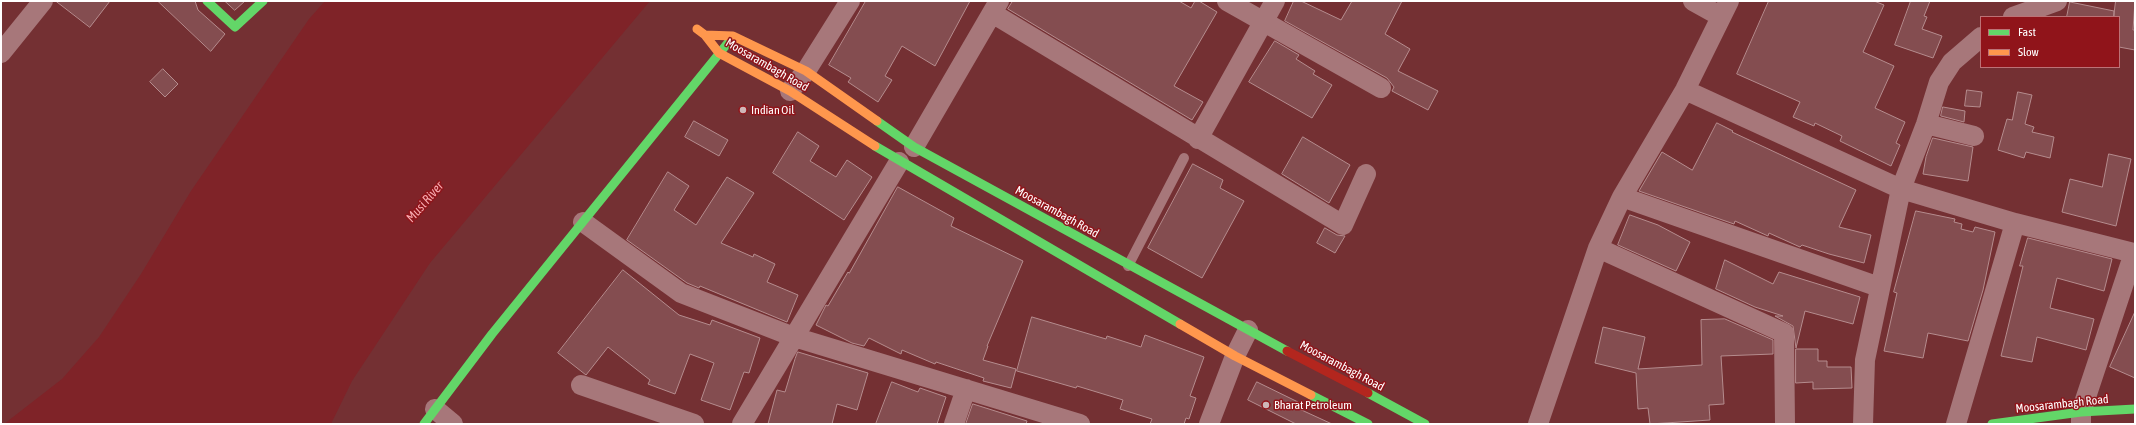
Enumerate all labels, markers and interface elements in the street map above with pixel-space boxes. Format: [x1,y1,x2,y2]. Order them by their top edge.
legend [1980,16,2120,68]
text: Fast [2018,25,2036,39]
street label: Moosarambagh Road [723,35,811,95]
text: Slow [2018,45,2039,59]
place label: Indian Oil [751,103,794,117]
marker: Indian Oil [738,105,748,115]
water label: Musi River [403,178,447,226]
street label: Moosarambagh Road [1013,183,1101,241]
street label: Moosarambagh Road [1297,338,1387,394]
street label: Moosarambagh Road [2015,392,2109,416]
place label: Bharat Petroleum [1274,398,1352,412]
marker: Bharat Petroleum [1261,400,1271,410]

